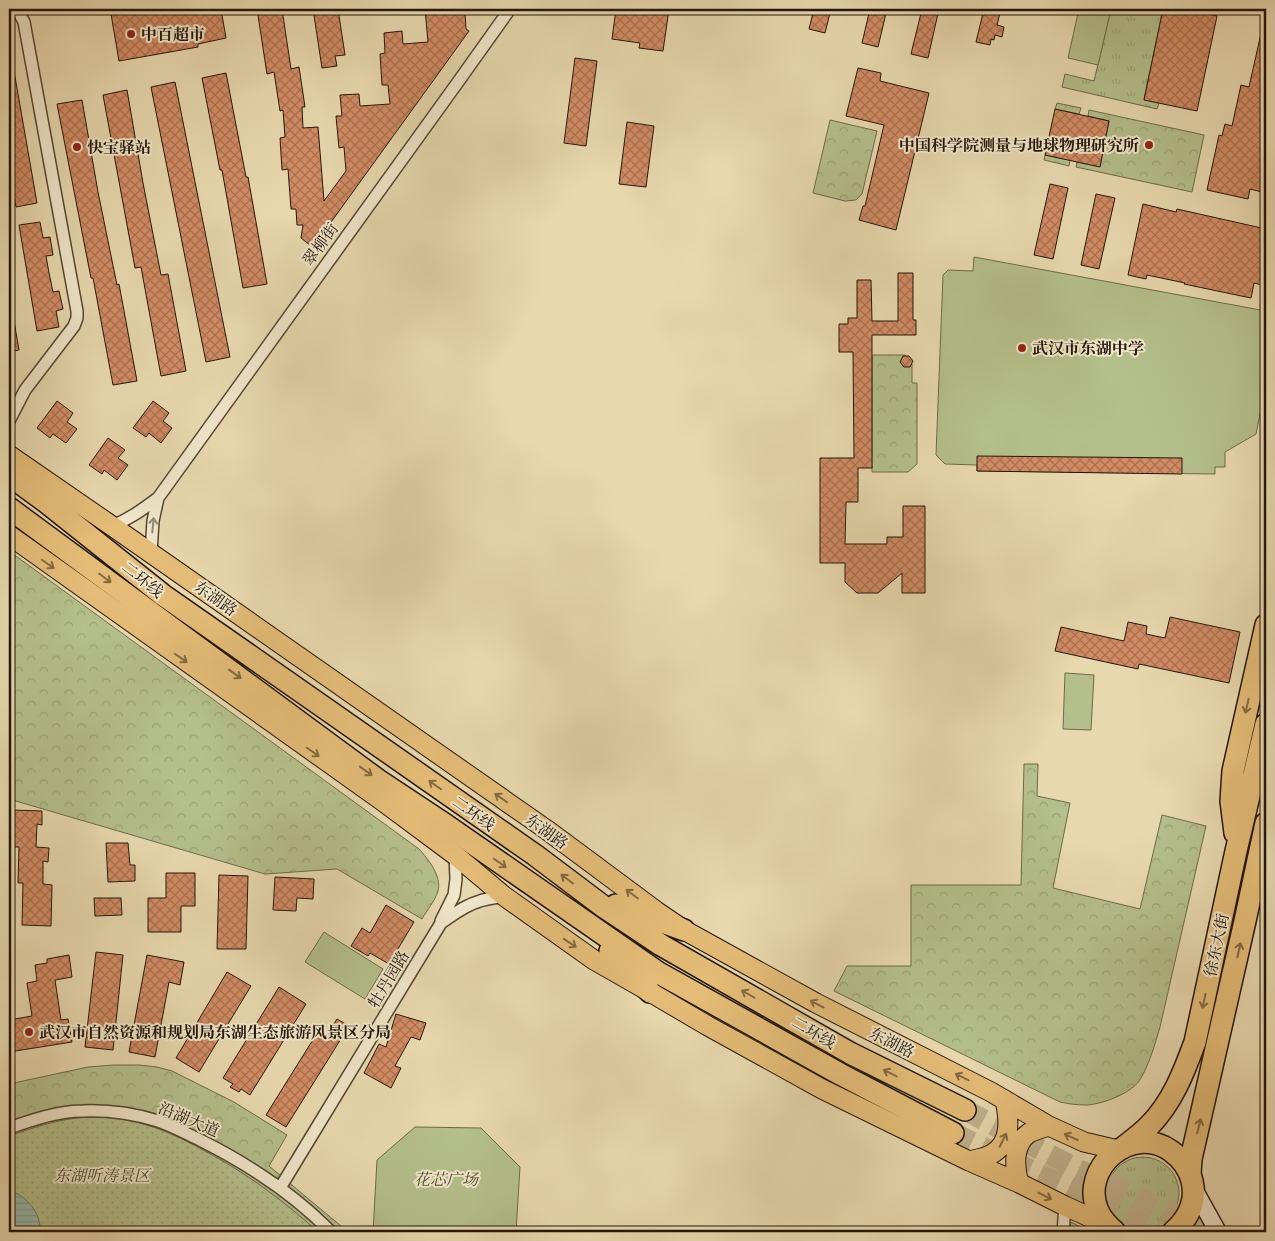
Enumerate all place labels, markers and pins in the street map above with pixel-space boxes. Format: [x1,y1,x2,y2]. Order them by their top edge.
place label: 中百超市 [141,24,205,44]
marker: 中百超市 [125,28,137,40]
place label: 中国科学院测量与地球物理研究所 [899,135,1139,155]
place label: 快宝驿站 [87,137,151,157]
marker: 中国科学院测量与地球物理研究所 [1143,139,1155,151]
marker: 快宝驿站 [71,141,83,153]
place label: 武汉市东湖中学 [1032,338,1144,358]
marker: 武汉市东湖中学 [1016,342,1028,354]
place label: 武汉市自然资源和规划局东湖生态旅游风景区分局 [39,1022,391,1042]
marker: 武汉市自然资源和规划局东湖生态旅游风景区分局 [23,1026,35,1038]

